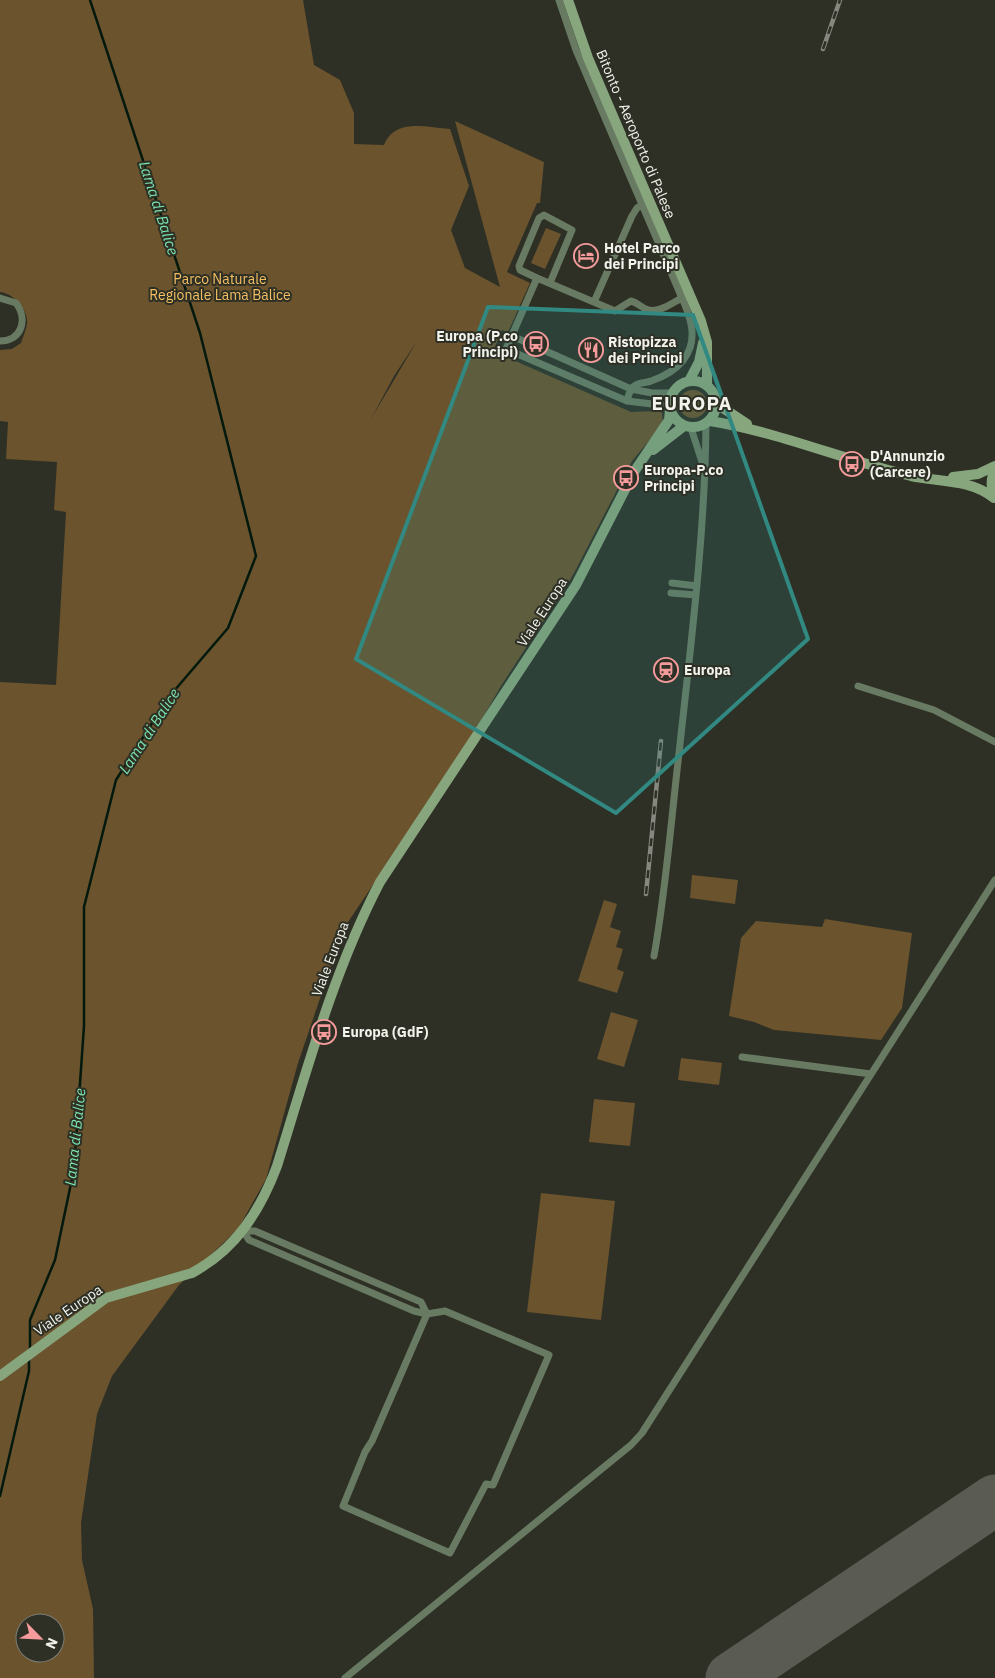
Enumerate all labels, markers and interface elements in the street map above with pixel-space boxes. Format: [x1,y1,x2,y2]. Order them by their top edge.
street label: Bitonto - Aeroporto di Palese [592,47,680,221]
water label: Lama di Balice [135,159,183,258]
place label: Hotel Parco dei Principi [604,239,680,273]
hotel icon: Hotel Parco dei Principi [573,243,599,269]
park label: Parco Naturale Regionale Lama Balice [149,270,291,304]
place label: Europa (P.co Principi) [436,327,518,361]
bus stop icon: Europa (P.co Principi) [523,331,549,357]
place label: Ristopizza dei Principi [608,333,683,367]
restaurant icon: Ristopizza dei Principi [578,337,604,363]
district label: EUROPA [652,391,733,415]
place label: D'Annunzio (Carcere) [870,447,945,481]
bus stop icon: D'Annunzio (Carcere) [839,451,865,477]
place label: Europa-P.co Principi [644,461,723,495]
bus stop icon: Europa-P.co Principi [613,465,639,491]
street label: Viale Europa [513,574,571,650]
station icon: Europa [653,657,679,683]
place label: Europa [684,661,731,679]
water label: Lama di Balice [114,684,184,777]
street label: Viale Europa [307,918,353,999]
bus stop icon: Europa (GdF) [311,1019,337,1045]
place label: Europa (GdF) [342,1023,429,1041]
water label: Lama di Balice [60,1087,90,1187]
street label: Viale Europa [30,1280,106,1340]
north arrow [15,1613,65,1663]
text: N [42,1635,62,1652]

